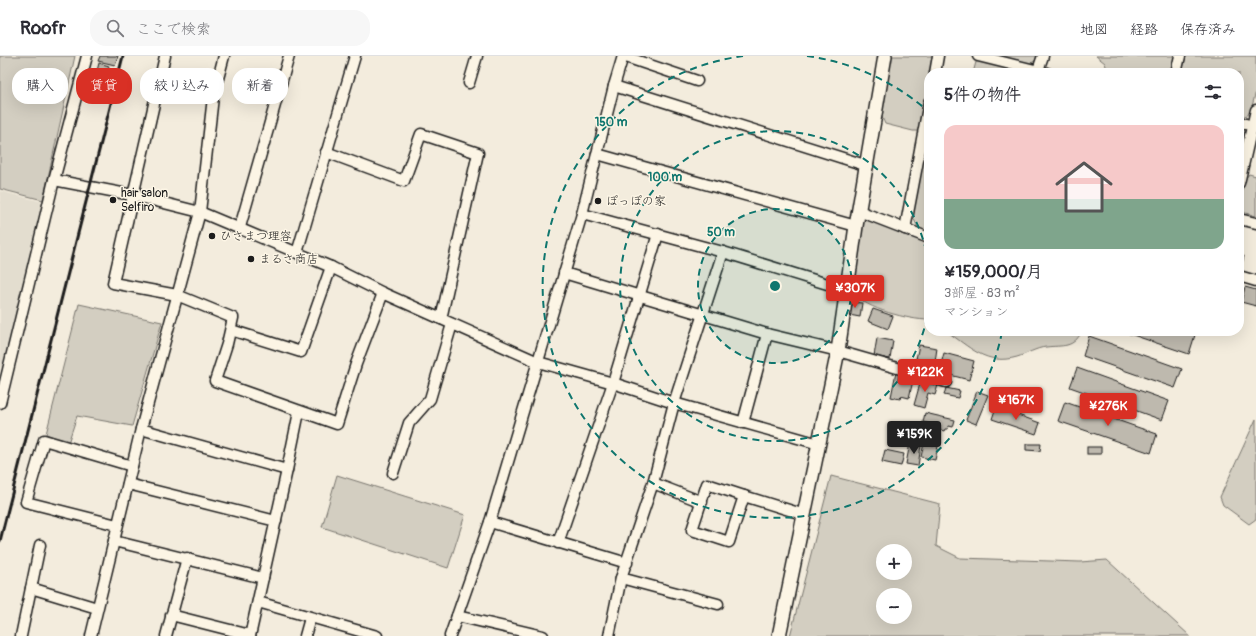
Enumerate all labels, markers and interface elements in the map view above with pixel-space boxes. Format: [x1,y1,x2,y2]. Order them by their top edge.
search box [90,10,370,46]
text: Roofr [20,16,66,40]
icon: search [104,17,126,39]
text: ここで検索 [136,20,211,39]
text: 地図 [1080,21,1108,38]
text: 経路 [1130,21,1158,38]
text: 保存済み [1180,21,1236,38]
chip: 購入 [12,68,68,104]
chip: 賃貸 [76,68,132,104]
chip: 絞り込み [140,68,224,104]
chip: 新着 [232,68,288,104]
icon: filters [1202,81,1224,103]
text: 5件の物件 [944,84,1021,105]
text: 150 m [595,115,628,130]
icon: home [1048,151,1120,223]
text: 100 m [648,170,683,185]
place label: hair salon Selfiro [121,186,168,215]
place label: ぽっぽの家 [606,194,666,209]
marker: hair salon Selfiro [108,195,118,205]
marker: ぽっぽの家 [593,196,603,206]
text: 50 m [707,225,735,240]
place label: ひさまつ理容 [220,229,292,244]
marker: ひさまつ理容 [207,231,217,241]
place label: まるさ商店 [259,252,319,267]
marker: まるさ商店 [246,254,256,264]
text: ¥159,000/月 [944,261,1043,282]
pin: ¥307K [827,275,883,309]
centre of rings [768,279,782,293]
text: ¥307K [835,280,875,296]
text: 3部屋 · 83 m² [944,285,1020,301]
text: マンション [944,304,1008,320]
pin: ¥122K [897,359,953,393]
text: ¥122K [907,364,943,380]
pin: ¥167K [988,387,1044,421]
text: ¥167K [998,392,1034,408]
pin: ¥276K [1080,393,1136,427]
text: ¥276K [1089,398,1127,414]
pin: ¥159K [886,421,942,455]
text: ¥159K [896,426,932,442]
map controls [876,544,912,624]
button: + [876,544,912,580]
button: − [876,588,912,624]

